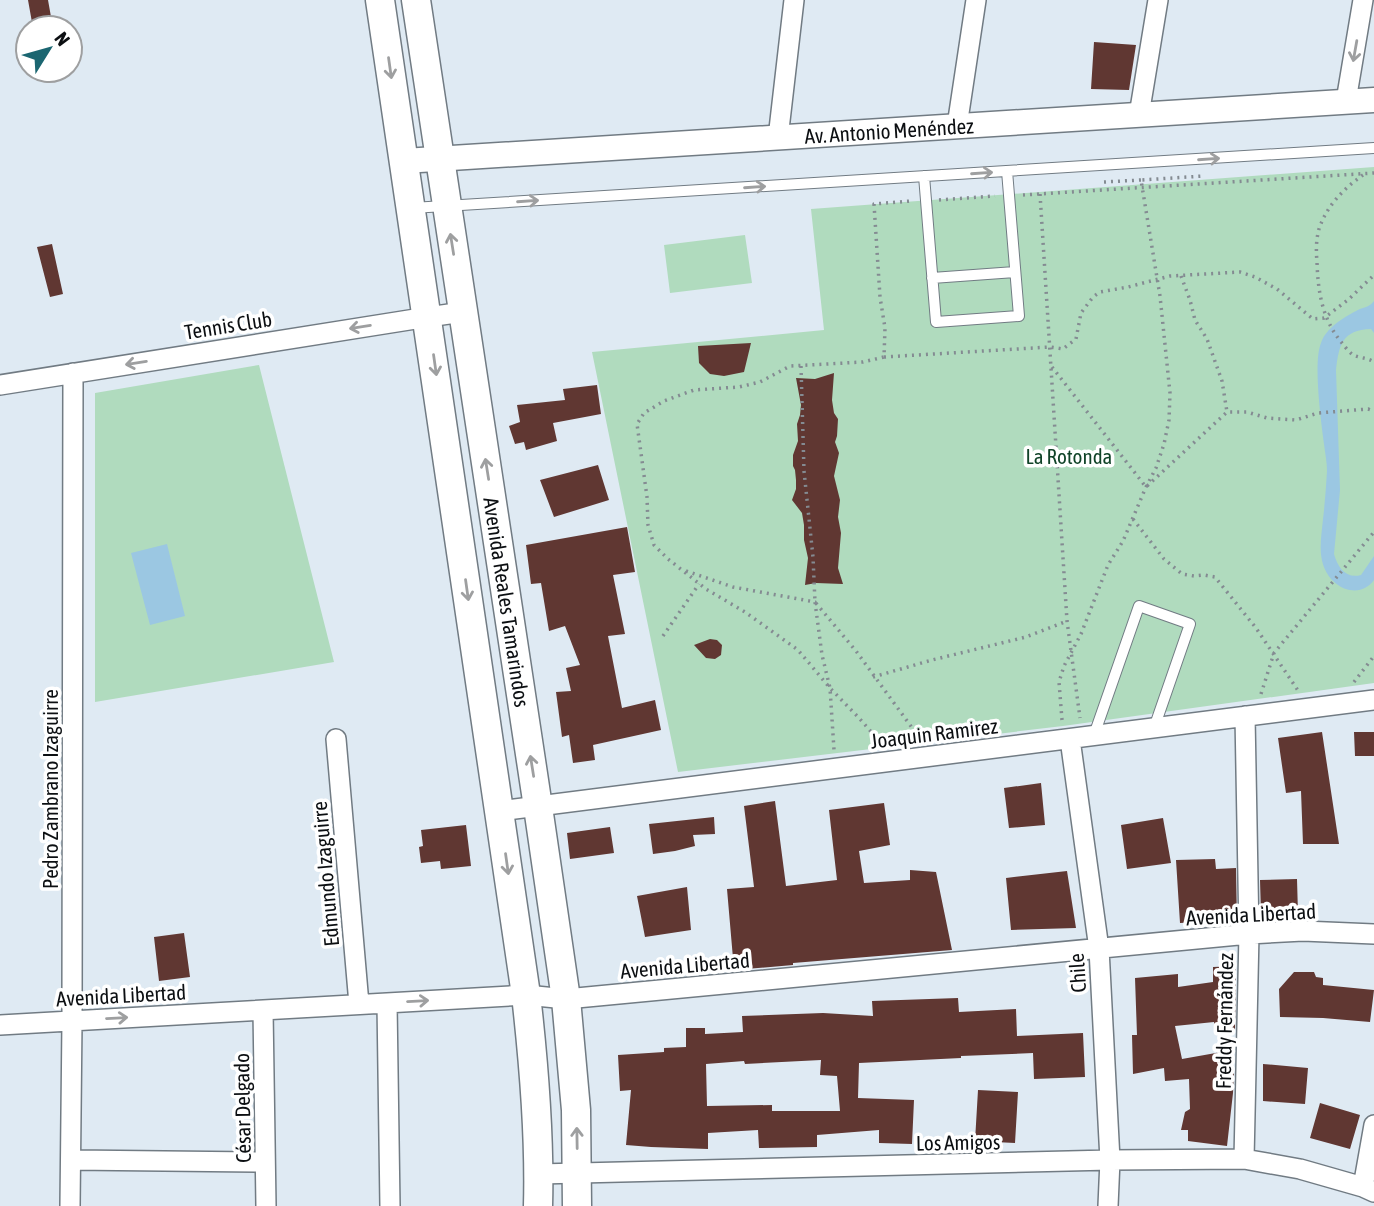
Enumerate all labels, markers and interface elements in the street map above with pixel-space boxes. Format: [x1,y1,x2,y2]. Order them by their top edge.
north arrow [14,14,84,84]
text: N [50,28,75,50]
one-way arrow [1348,39,1361,62]
one-way arrow [384,56,397,78]
street label: Av. Antonio Menéndez [804,113,975,148]
one-way arrow [1197,152,1220,165]
one-way arrow [970,166,993,179]
one-way arrow [743,180,766,193]
one-way arrow [516,194,539,207]
one-way arrow [446,233,459,256]
street label: Tennis Club [183,306,273,344]
one-way arrow [349,321,372,334]
one-way arrow [429,353,442,376]
one-way arrow [125,357,148,370]
park label: La Rotonda [1026,444,1112,468]
one-way arrow [480,458,493,481]
street label: Avenida Reales Tamarindos [479,496,535,709]
one-way arrow [461,578,474,601]
street label: Pedro Zambrano Izaguirre [38,689,62,889]
street label: Joaquin Ramirez [869,713,999,753]
one-way arrow [525,755,538,778]
street label: Edmundo Izaguirre [307,800,343,948]
one-way arrow [501,852,514,875]
street label: Avenida Libertad [1185,899,1317,929]
street label: Avenida Libertad [619,947,751,983]
street label: Freddy Fernández [1211,952,1237,1089]
street label: Chile [1064,953,1090,993]
street label: Avenida Libertad [55,980,187,1010]
one-way arrow [406,994,428,1007]
one-way arrow [105,1012,128,1025]
street label: César Delgado [229,1053,255,1163]
one-way arrow [570,1127,584,1150]
street label: Los Amigos [916,1129,1000,1155]

